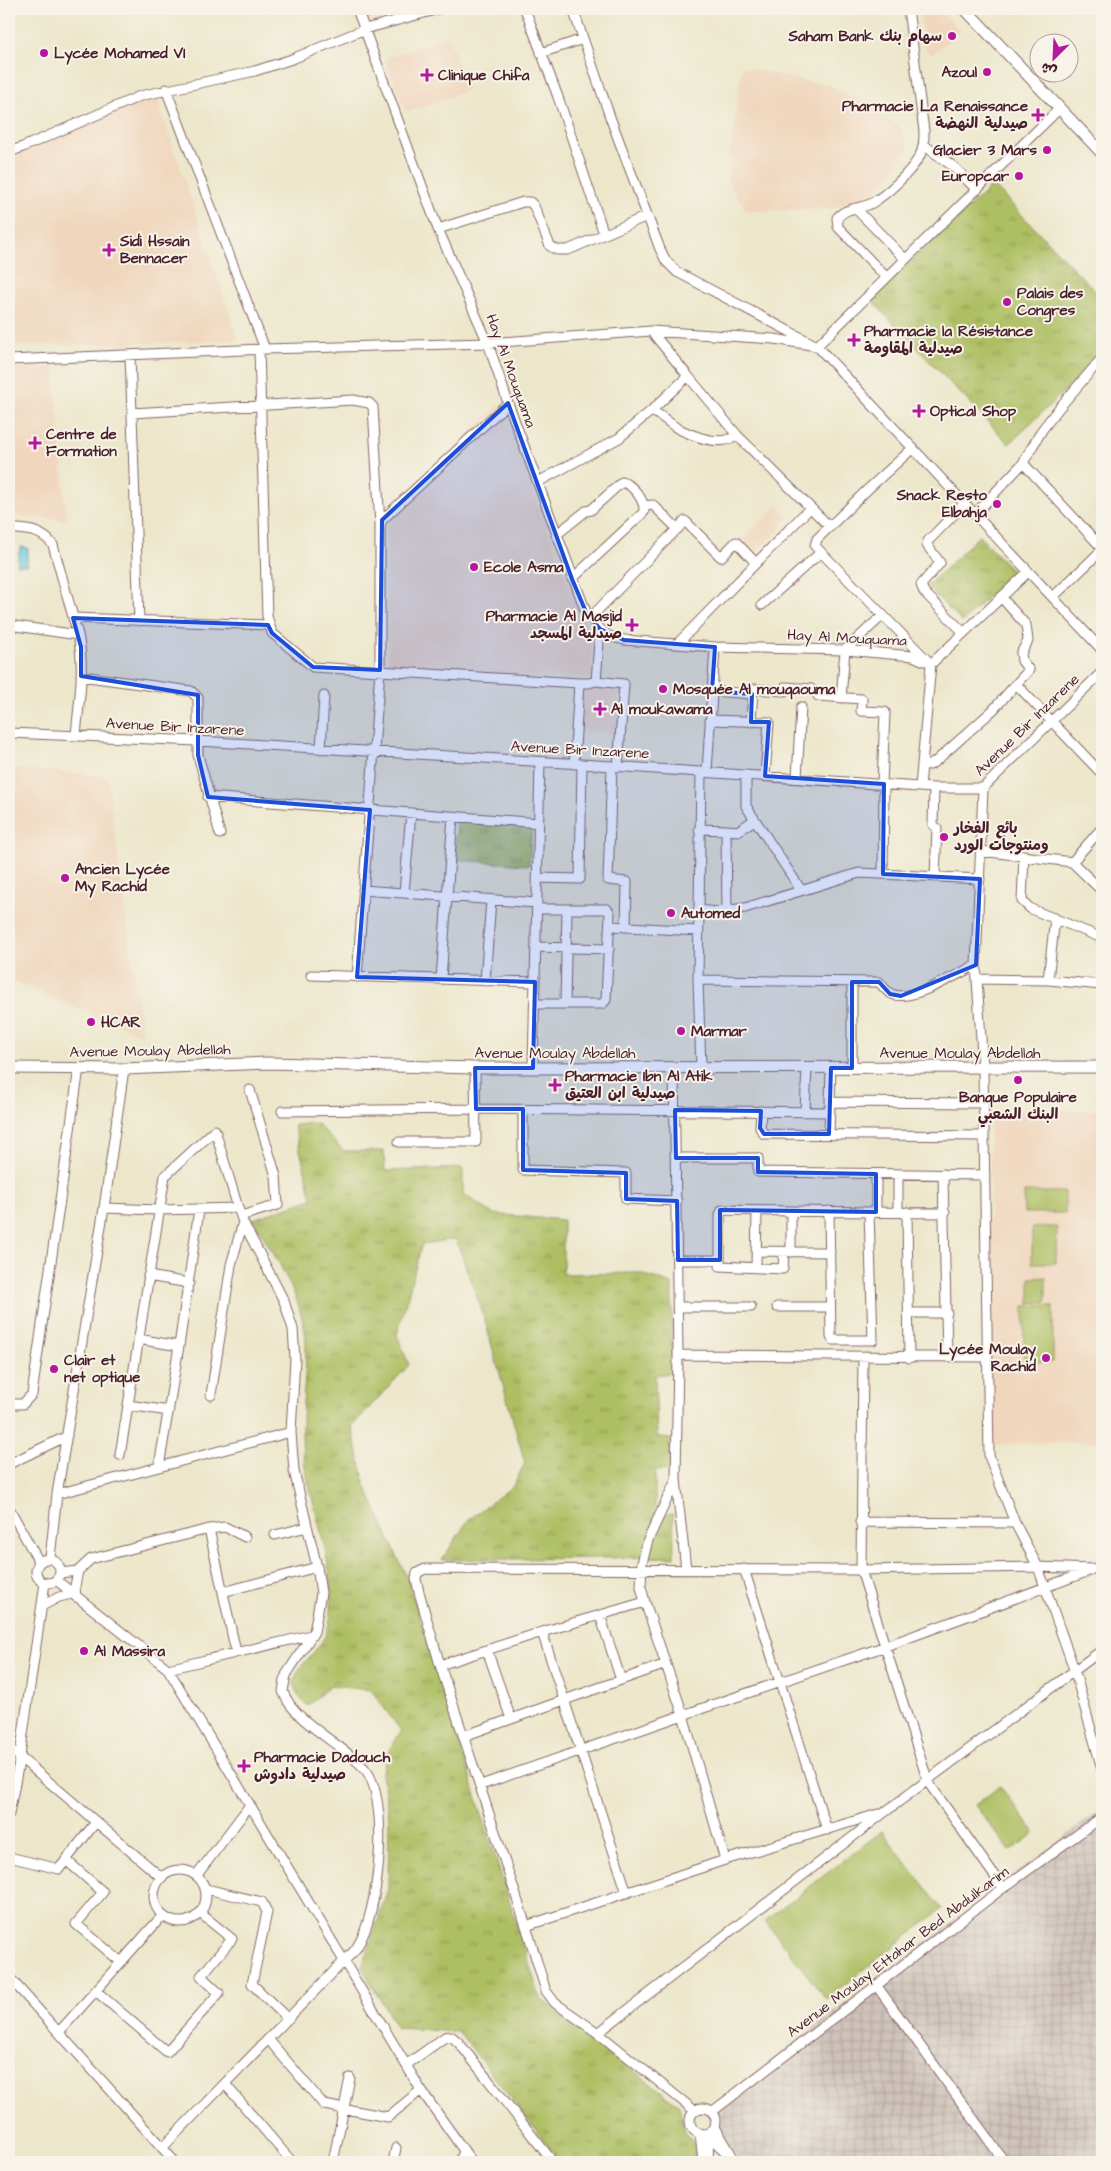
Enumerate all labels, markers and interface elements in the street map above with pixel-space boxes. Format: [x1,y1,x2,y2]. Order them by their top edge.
place label: Saham Bank سهام بنك [787,26,942,47]
marker: Saham Bank سهام بنك [946,30,958,42]
north arrow [1028,32,1078,82]
place label: Lycée Mohamed VI [54,43,185,65]
marker: Lycée Mohamed VI [38,47,50,59]
text: ش [1038,57,1060,81]
place label: Azoul [942,62,978,83]
place label: Clinique Chifa [438,65,530,86]
marker: Azoul [981,66,993,78]
marker: Clinique Chifa [420,68,434,82]
place label: Pharmacie La Renaissance صيدلية النهضة [842,96,1028,134]
marker: Pharmacie La Renaissance صيدلية النهضة [1032,109,1044,121]
place label: Glacier 3 Mars [933,140,1037,161]
marker: Glacier 3 Mars [1041,144,1053,156]
place label: Europcar [942,166,1010,187]
marker: Europcar [1013,170,1025,182]
place label: Sidi Hssain Bennacer [119,231,190,269]
marker: Sidi Hssain Bennacer [102,243,116,257]
place label: Palais des Congres [1017,283,1084,323]
marker: Palais des Congres [1001,296,1013,308]
street label: Hay Al Mouquama [480,311,541,431]
place label: Pharmacie la Résistance صيدلية المقاومة [864,321,1033,359]
marker: Pharmacie la Résistance صيدلية المقاومة [848,334,860,346]
place label: Optical Shop [930,401,1017,422]
marker: Optical Shop [912,404,926,418]
place label: Centre de Formation [46,424,117,462]
marker: Centre de Formation [28,436,42,450]
place label: Snack Resto Elbahja [896,485,988,523]
marker: Snack Resto Elbahja [991,498,1003,510]
place label: Ecole Asma [484,557,564,578]
marker: Ecole Asma [468,561,480,573]
place label: Pharmacie Al Masjid صيدلية المسجد [486,606,622,644]
marker: Pharmacie Al Masjid صيدلية المسجد [626,619,638,631]
street label: Hay Al Mouquama [787,624,908,653]
street label: Avenue Bir Inzarene [970,669,1084,781]
place label: Mosquée Al mouqaouma [673,679,836,700]
marker: Mosquée Al mouqaouma [657,683,669,695]
place label: Al moukawama [611,699,713,720]
marker: Al moukawama [593,702,607,716]
street label: Avenue Bir Inzarene [105,713,245,741]
street label: Avenue Bir Inzarene [510,736,650,764]
place label: بائع الفخار ومنتوجات الورد [952,818,1049,856]
marker: بائع الفخار ومنتوجات الورد [938,831,950,843]
place label: Ancien Lycée My Rachid [75,859,170,898]
marker: Ancien Lycée My Rachid [59,872,71,884]
place label: Automed [681,903,741,924]
marker: Automed [665,907,677,919]
place label: HCAR [101,1012,141,1033]
marker: HCAR [85,1016,97,1028]
place label: Marmar [691,1021,748,1042]
marker: Marmar [675,1025,687,1037]
street label: Avenue Moulay Abdellah [69,1039,231,1064]
street label: Avenue Moulay Abdellah [474,1043,636,1065]
street label: Avenue Moulay Abdellah [879,1043,1041,1065]
place label: Pharmacie Ibn Al Atik صيدلية ابن العتيق [565,1066,713,1104]
marker: Banque Populaire البنك الشعبي [1012,1074,1024,1086]
marker: Pharmacie Ibn Al Atik صيدلية ابن العتيق [549,1079,561,1091]
place label: Banque Populaire البنك الشعبي [959,1087,1077,1128]
place label: Lycée Moulay Rachid [939,1339,1037,1377]
place label: Clair et net optique [64,1350,140,1388]
marker: Lycée Moulay Rachid [1040,1352,1052,1364]
marker: Clair et net optique [48,1363,60,1375]
place label: Al Massira [94,1641,166,1662]
marker: Al Massira [78,1645,90,1657]
place label: Pharmacie Dadouch صيدلية دادوش [254,1747,391,1785]
marker: Pharmacie Dadouch صيدلية دادوش [238,1760,250,1772]
street label: Avenue Moulay Ettahar Bed Abdulkarim [783,1861,1014,2043]

